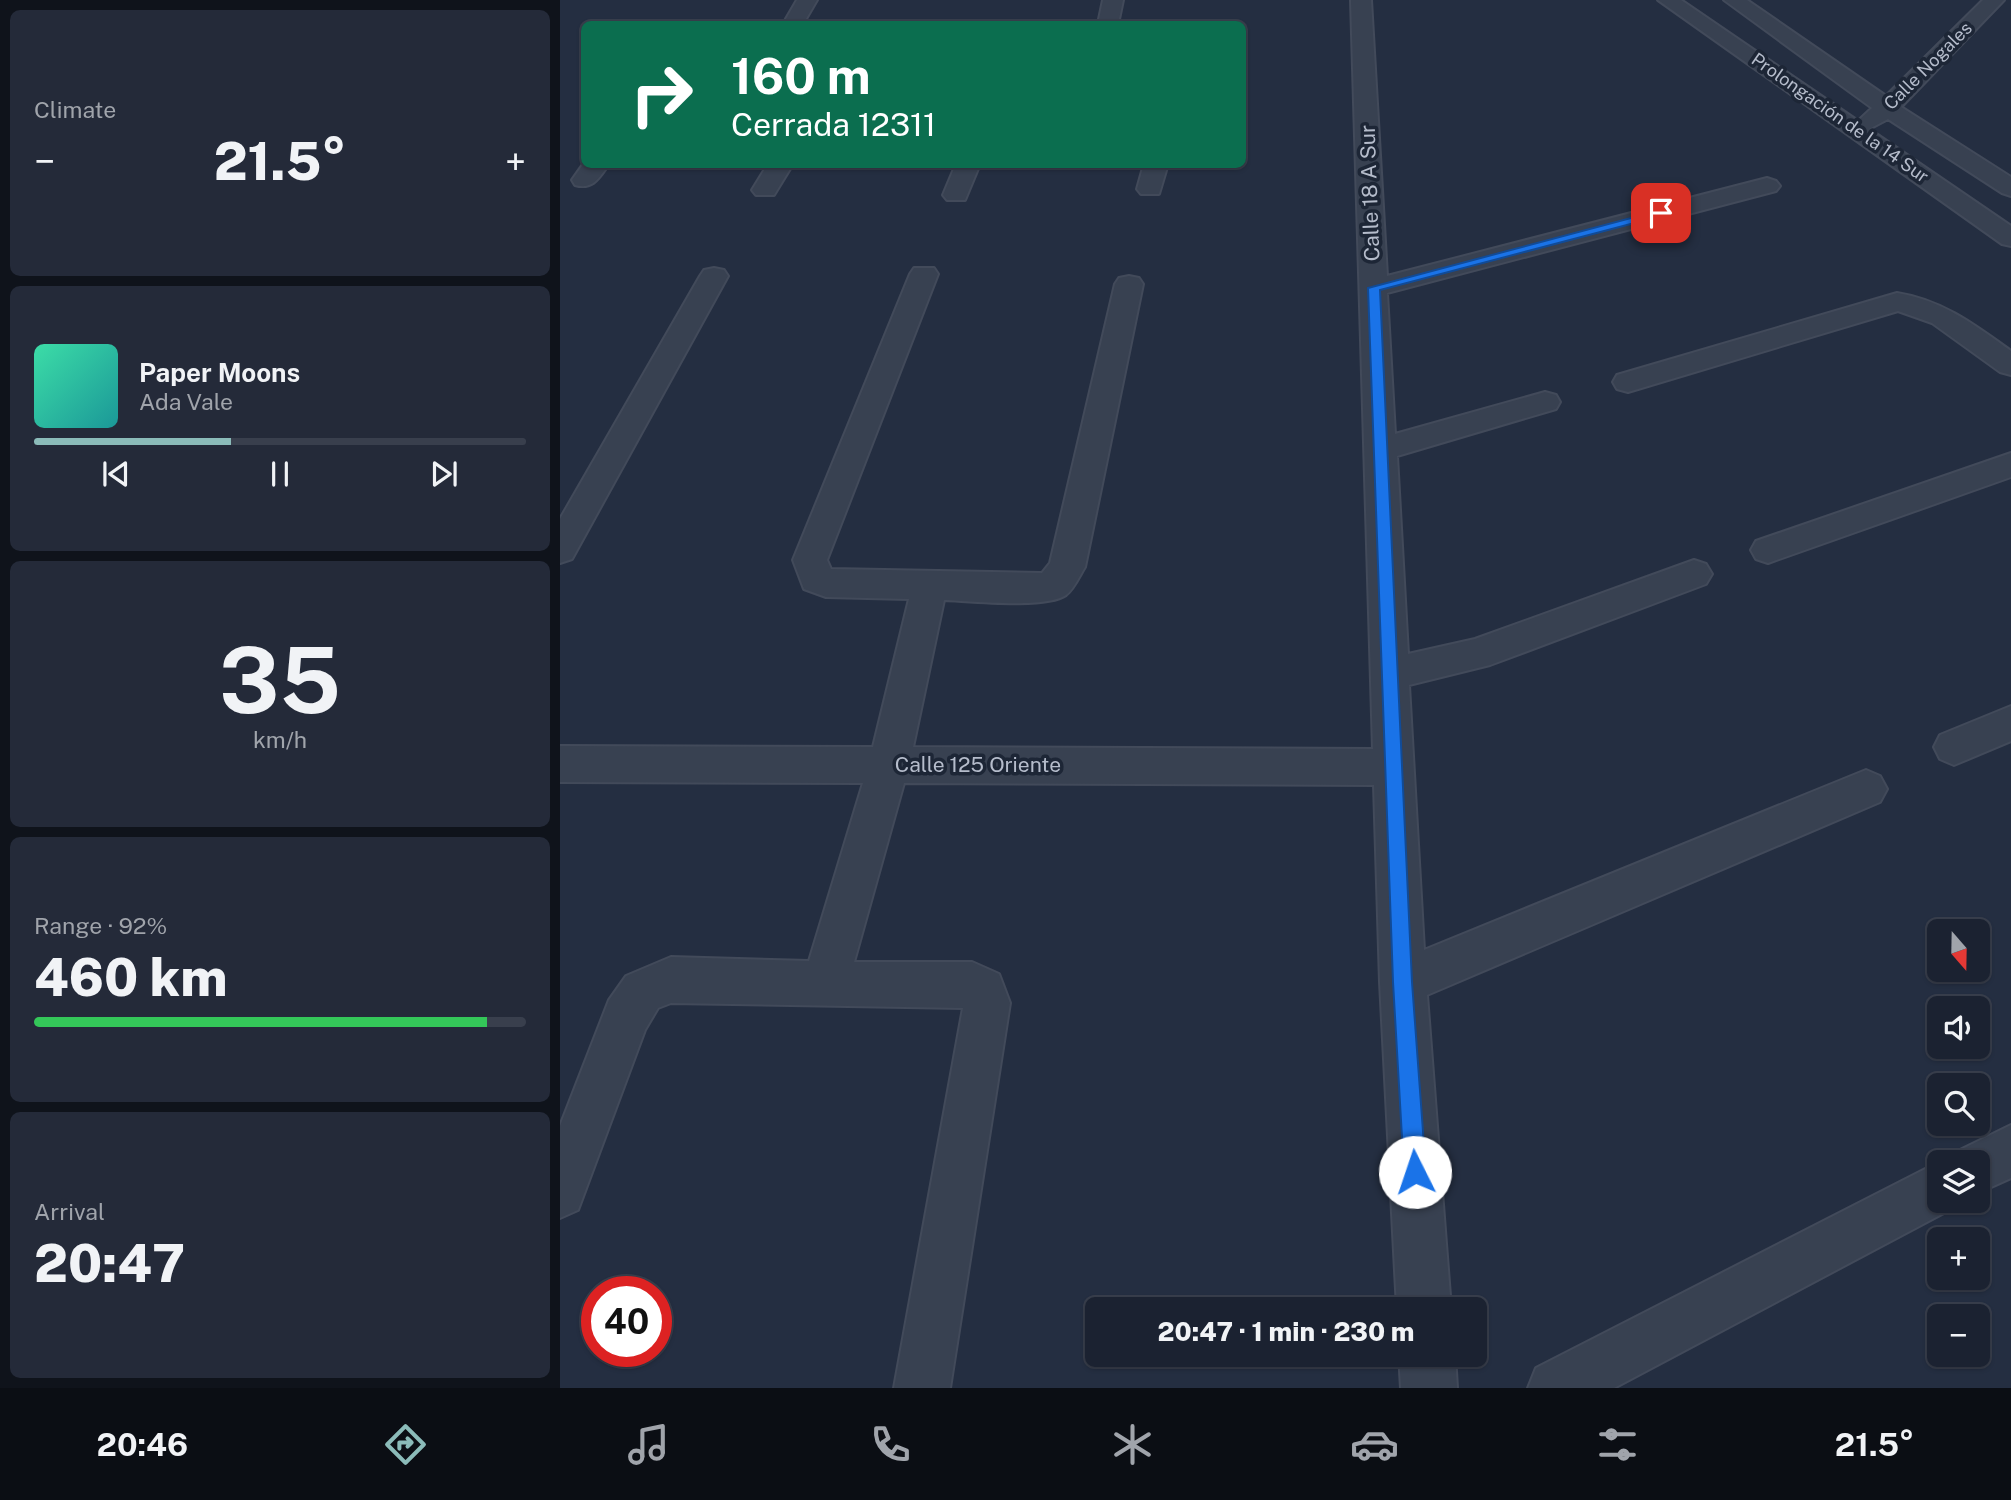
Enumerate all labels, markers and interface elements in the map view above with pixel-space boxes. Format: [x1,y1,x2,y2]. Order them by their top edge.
street label: Calle Nogales [1879,17,1976,114]
text: 160 m [731,47,871,105]
street label: Prolongación de la 14 Sur [1748,48,1933,187]
icon: right [616,49,707,140]
text: Climate [34,96,116,123]
text: Cerrada 12311 [731,106,936,143]
street label: Calle 18 A Sur [1355,124,1384,262]
text: 21.5° [214,131,346,192]
text: − [34,139,55,184]
text: + [505,139,526,184]
pin [1631,183,1691,243]
icon: arrive [1642,194,1680,232]
text: Paper Moons [139,357,300,388]
text: Ada Vale [139,388,233,415]
icon: previous [97,455,135,493]
icon: pause [261,455,299,493]
icon: next [425,455,463,493]
text: 35 [219,627,341,733]
text: km/h [253,726,307,753]
street label: Calle 125 Oriente [895,752,1061,777]
text: Range · 92% [34,912,167,939]
north arrow [1927,919,1990,982]
map controls [1927,919,1990,1367]
text: 460 km [34,947,227,1008]
button: sound [1927,996,1990,1059]
button: search [1927,1073,1990,1136]
position arrow [1378,1135,1452,1209]
button: layers [1927,1150,1990,1213]
text: Arrival [34,1198,105,1225]
button: + [1927,1227,1990,1290]
text: 20:47 [34,1233,185,1294]
speed limit sign: 40 [581,1276,672,1367]
button: − [1927,1304,1990,1367]
text: 20:47 · 1 min · 230 m [1158,1316,1414,1347]
icon: directions [381,1420,430,1469]
icon: music [624,1420,673,1469]
icon: phone [866,1420,915,1469]
icon: climate [1108,1420,1157,1469]
icon: car [1350,1420,1399,1469]
icon: filters [1593,1420,1642,1469]
text: 20:46 [97,1426,188,1463]
text: 21.5° [1835,1426,1914,1463]

